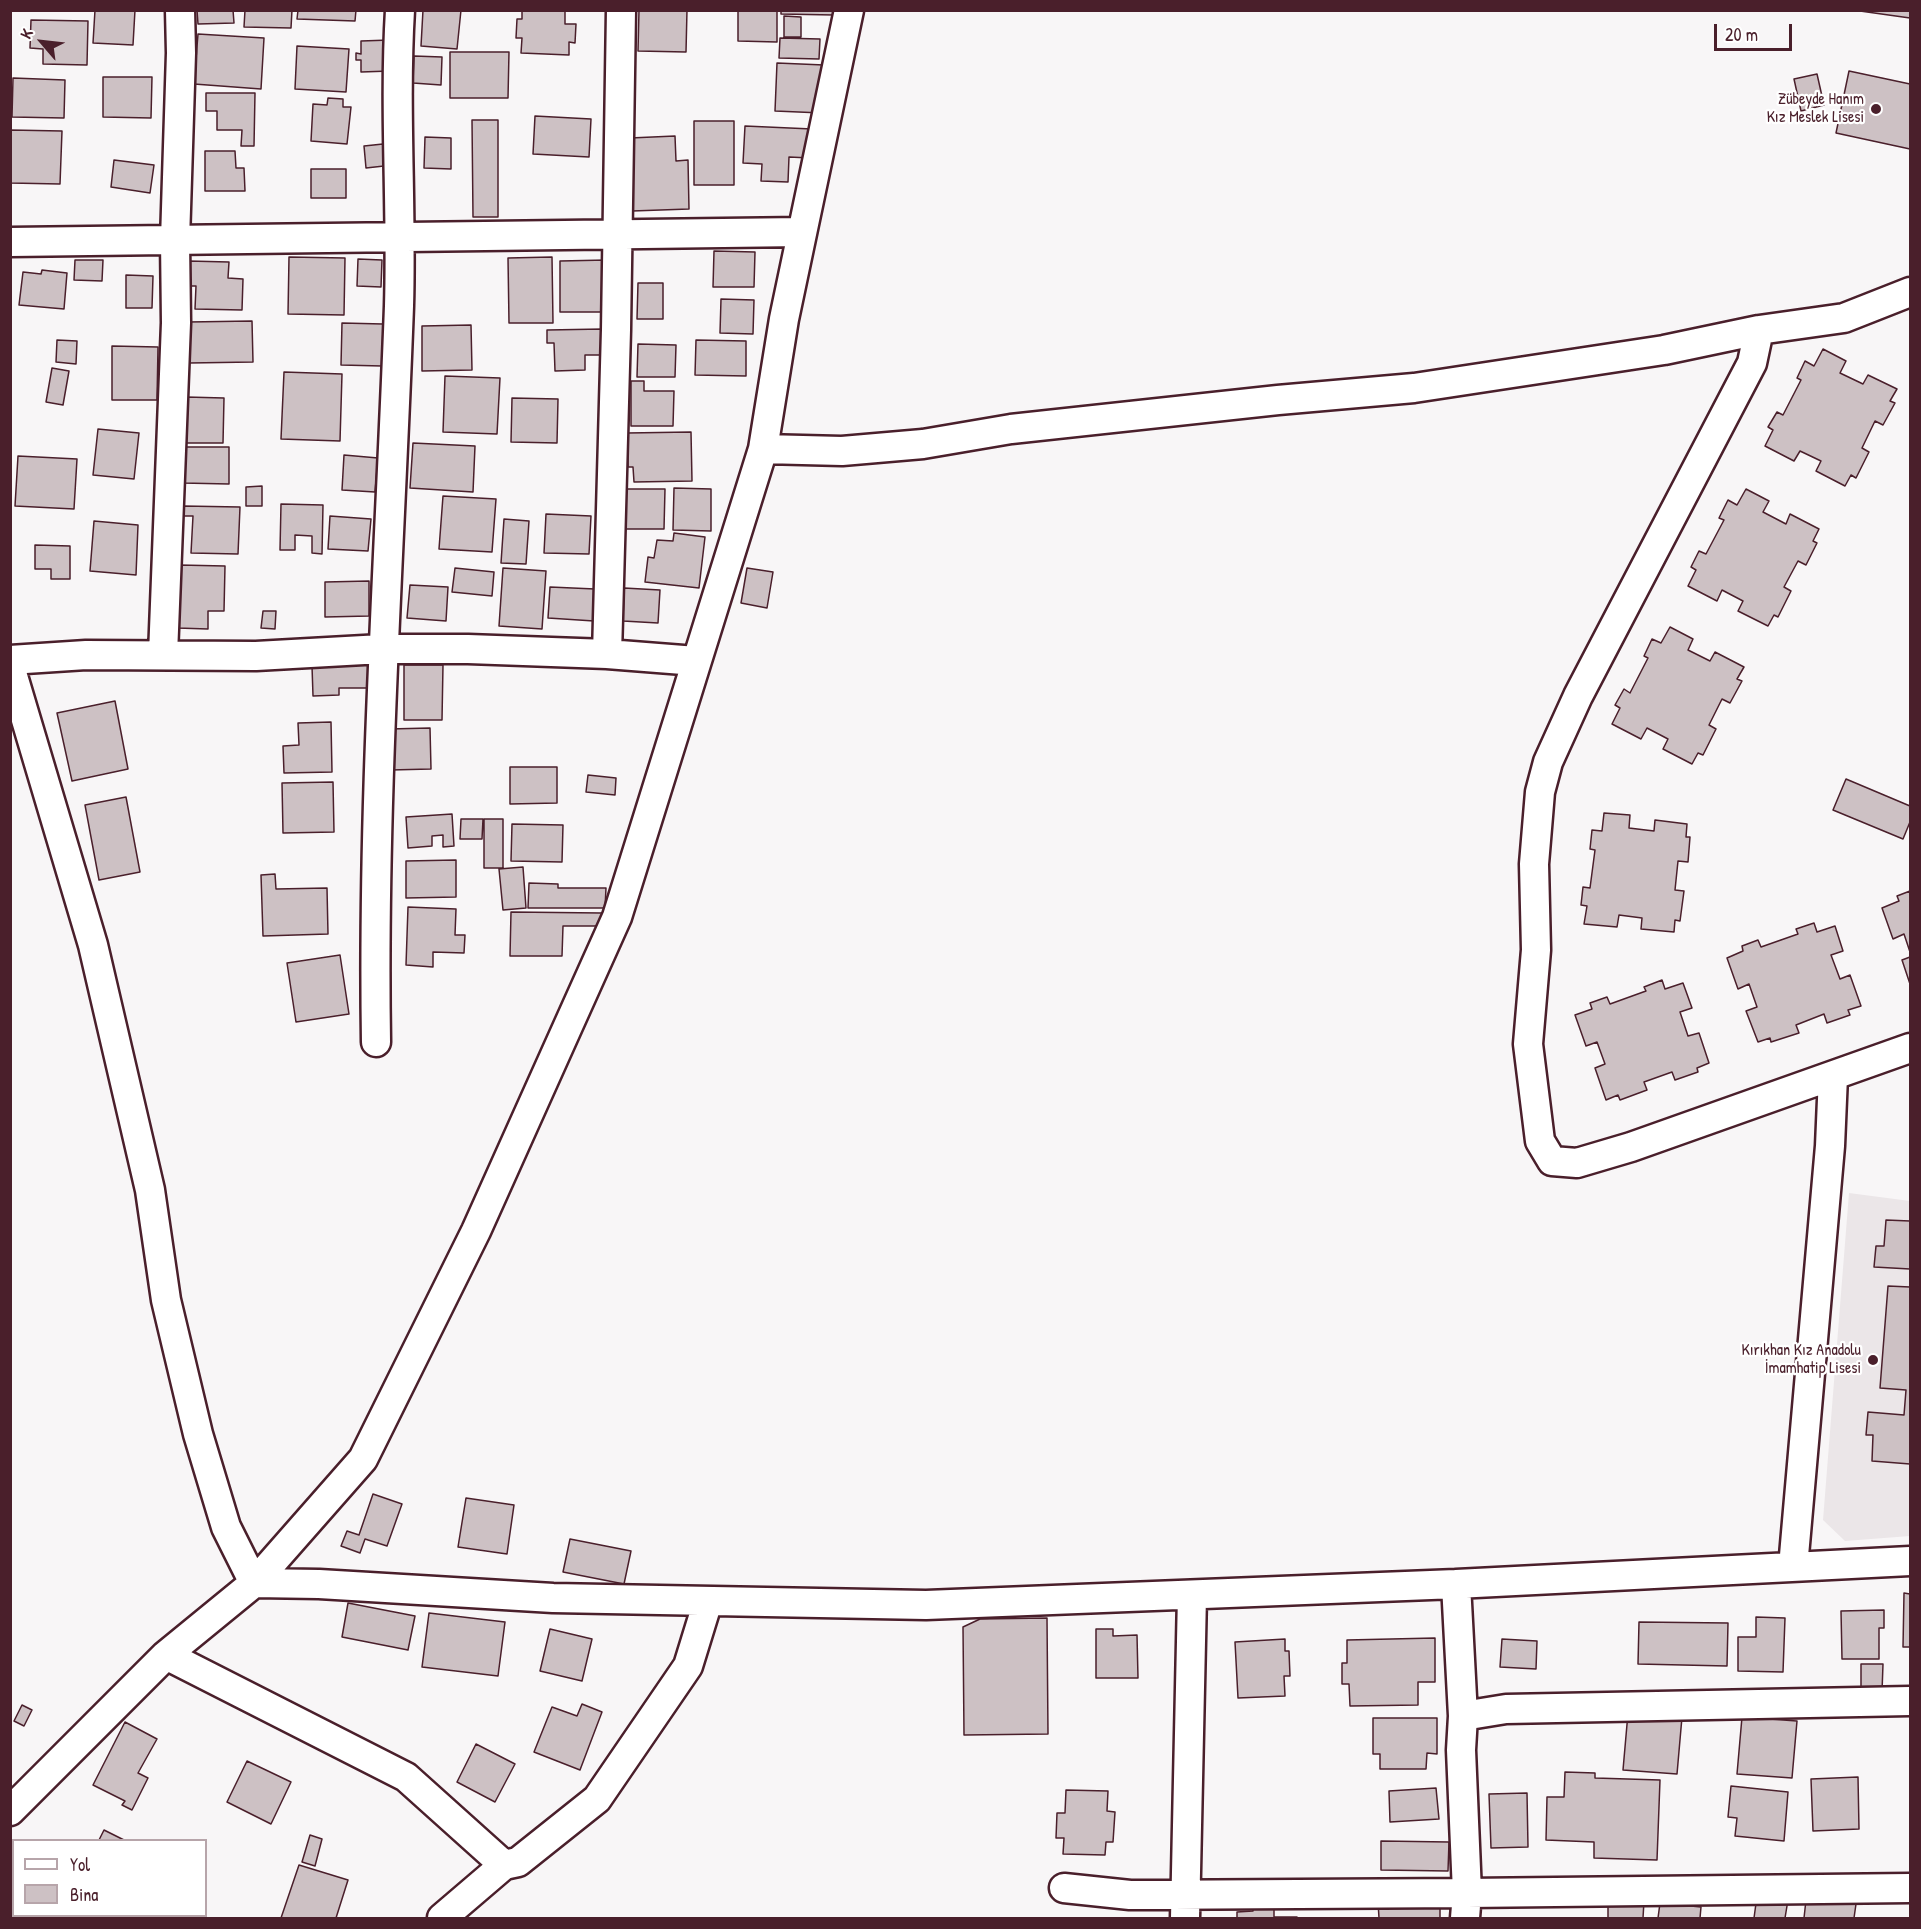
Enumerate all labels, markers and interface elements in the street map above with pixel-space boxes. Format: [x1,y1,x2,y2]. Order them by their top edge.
north arrow [12,12,72,72]
scale bar [1717,12,1795,50]
text: 20 m [1725,22,1758,47]
text: K [14,25,38,42]
place label: Zübeyde Hanım Kız Meslek Lisesi [1767,90,1864,128]
marker: Zübeyde Hanım Kız Meslek Lisesi [1869,102,1883,116]
place label: Kırıkhan Kız Anadolu İmamhatip Lisesi [1742,1341,1861,1379]
marker: Kırıkhan Kız Anadolu İmamhatip Lisesi [1866,1353,1880,1367]
legend [12,1839,207,1917]
text: Yol [70,1852,90,1877]
text: Bina [70,1882,98,1907]

